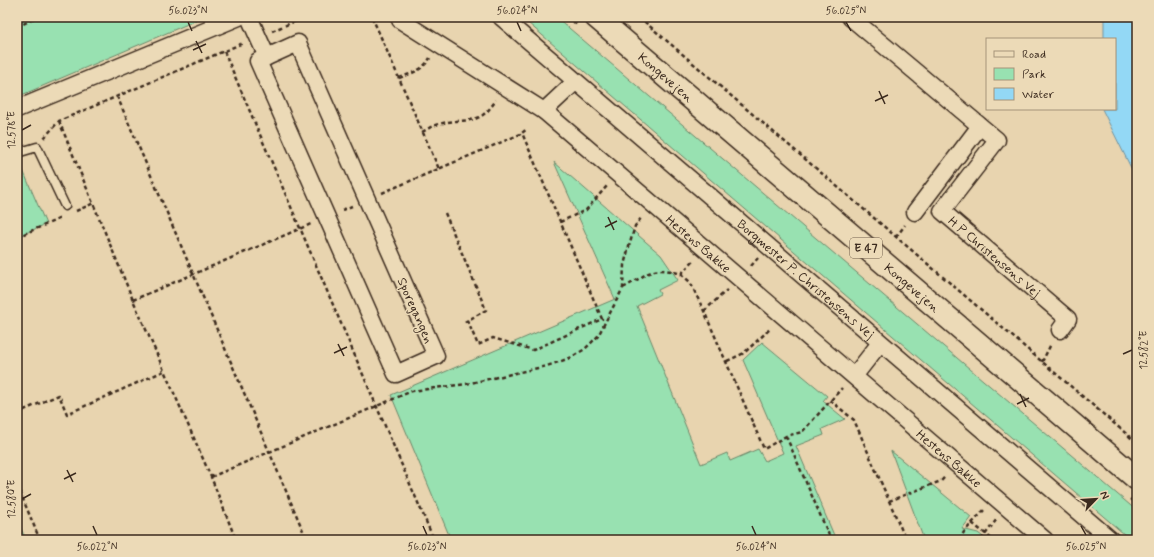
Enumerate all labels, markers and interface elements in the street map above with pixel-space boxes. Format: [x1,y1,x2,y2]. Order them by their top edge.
text: 56.023°N [169,4,208,18]
text: 56.024°N [497,4,538,18]
text: 56.025°N [826,4,867,18]
legend [986,38,1116,110]
text: Road [1022,47,1046,63]
street label: Kongevejen [634,49,696,106]
text: Park [1022,67,1046,83]
text: Water [1022,87,1054,103]
text: 12.578°E [5,111,19,149]
street label: Hestens Bakke [661,212,734,277]
street label: H P Christensens Vej [944,213,1044,302]
street label: Borgmester P. Christensens Vej [733,216,877,343]
road number: E 47 [850,238,882,258]
street label: Kongevejen [880,260,943,317]
street label: Sporegangen [392,275,437,347]
text: 12.582°E [1137,330,1151,369]
street label: Hestens Bakke [912,426,985,492]
text: 12.580°E [5,479,19,518]
north arrow [1076,479,1116,519]
text: N [1096,489,1112,501]
text: 56.022°N [77,540,118,554]
text: 56.023°N [408,540,447,554]
text: 56.024°N [736,540,777,554]
text: 56.025°N [1066,540,1107,554]

